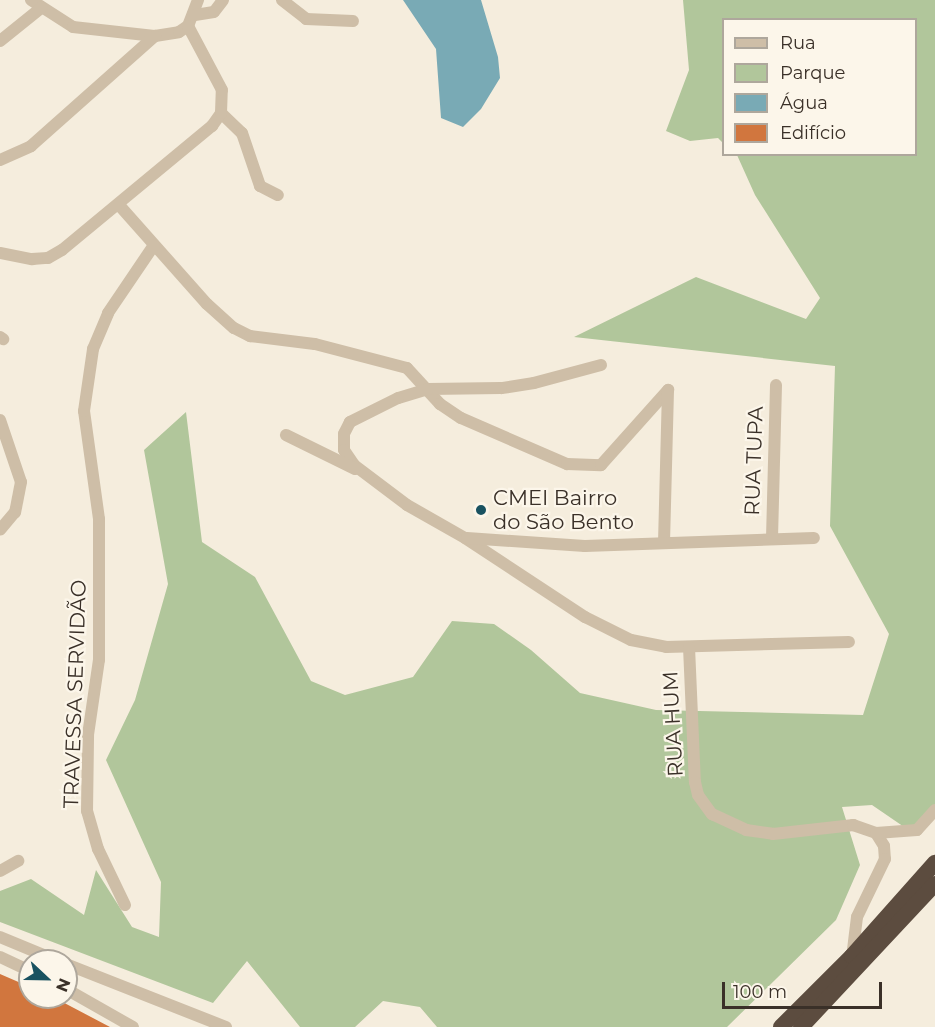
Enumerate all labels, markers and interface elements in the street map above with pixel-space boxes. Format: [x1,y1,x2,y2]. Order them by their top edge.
legend [722,18,917,156]
text: Rua [780,32,816,54]
text: Parque [780,62,845,84]
text: Água [780,92,828,114]
text: Edifício [780,122,846,144]
street label: RUA TUPA [739,406,769,516]
place label: CMEI Bairro do São Bento [493,485,634,535]
marker: CMEI Bairro do São Bento [474,503,488,517]
street label: TRAVESSA SERVIDÃO [58,579,92,809]
street label: RUA HUM [658,671,688,777]
north arrow [18,949,78,1009]
scale bar [725,970,886,1008]
text: N [52,976,75,995]
text: 100 m [733,981,787,1003]

